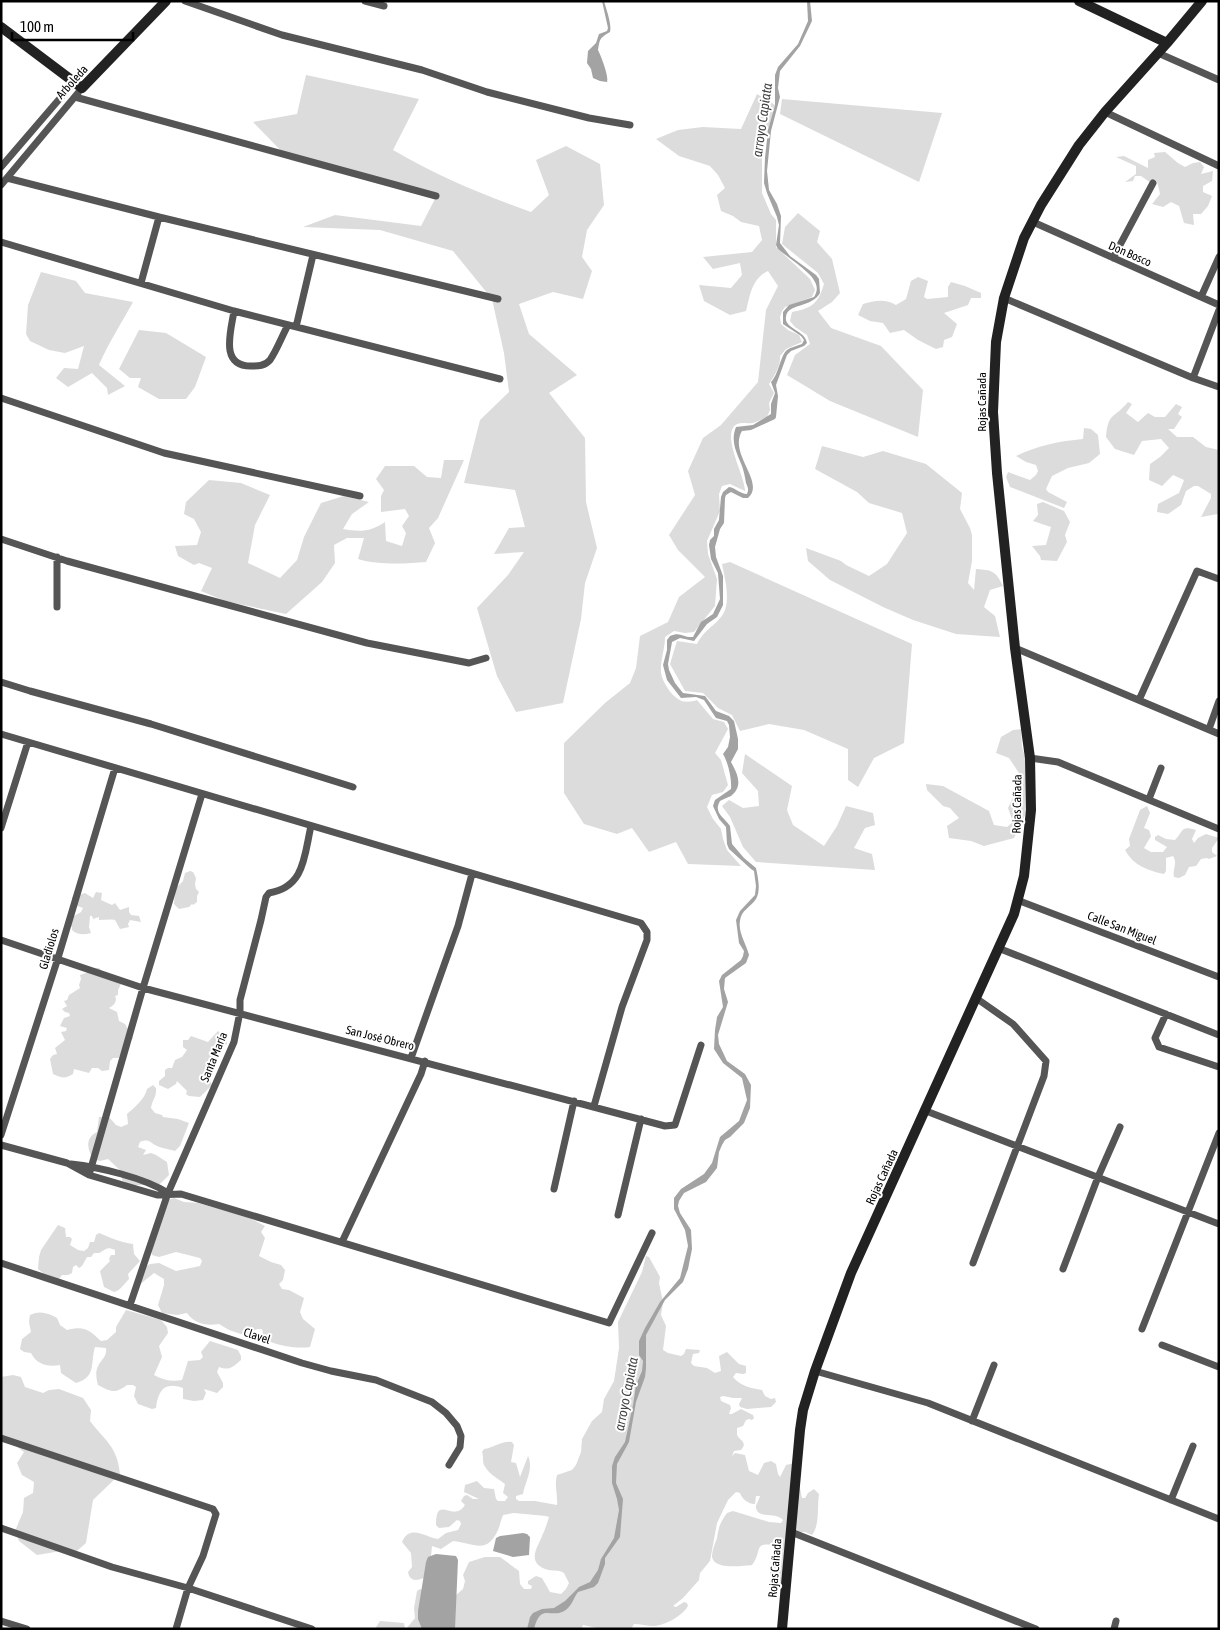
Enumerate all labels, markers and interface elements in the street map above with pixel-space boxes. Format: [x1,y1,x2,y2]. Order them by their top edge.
scale bar [12,10,134,42]
text: 100 m [20,18,54,35]
street label: Arboleda [53,62,91,102]
water label: arroyo Capiata [749,82,775,158]
street label: Don Bosco [1106,238,1154,270]
street label: Rojas Cañada [975,372,989,432]
street label: Rojas Cañada [1009,774,1025,834]
street label: Calle San Miguel [1086,908,1159,948]
street label: Gladiolos [36,927,62,971]
street label: San José Obrero [344,1023,416,1053]
street label: Santa María [198,1030,230,1084]
street label: Rojas Cañada [863,1147,901,1207]
street label: Clavel [242,1325,273,1347]
water label: arroyo Capiata [611,1355,641,1432]
street label: Rojas Cañada [765,1538,785,1598]

